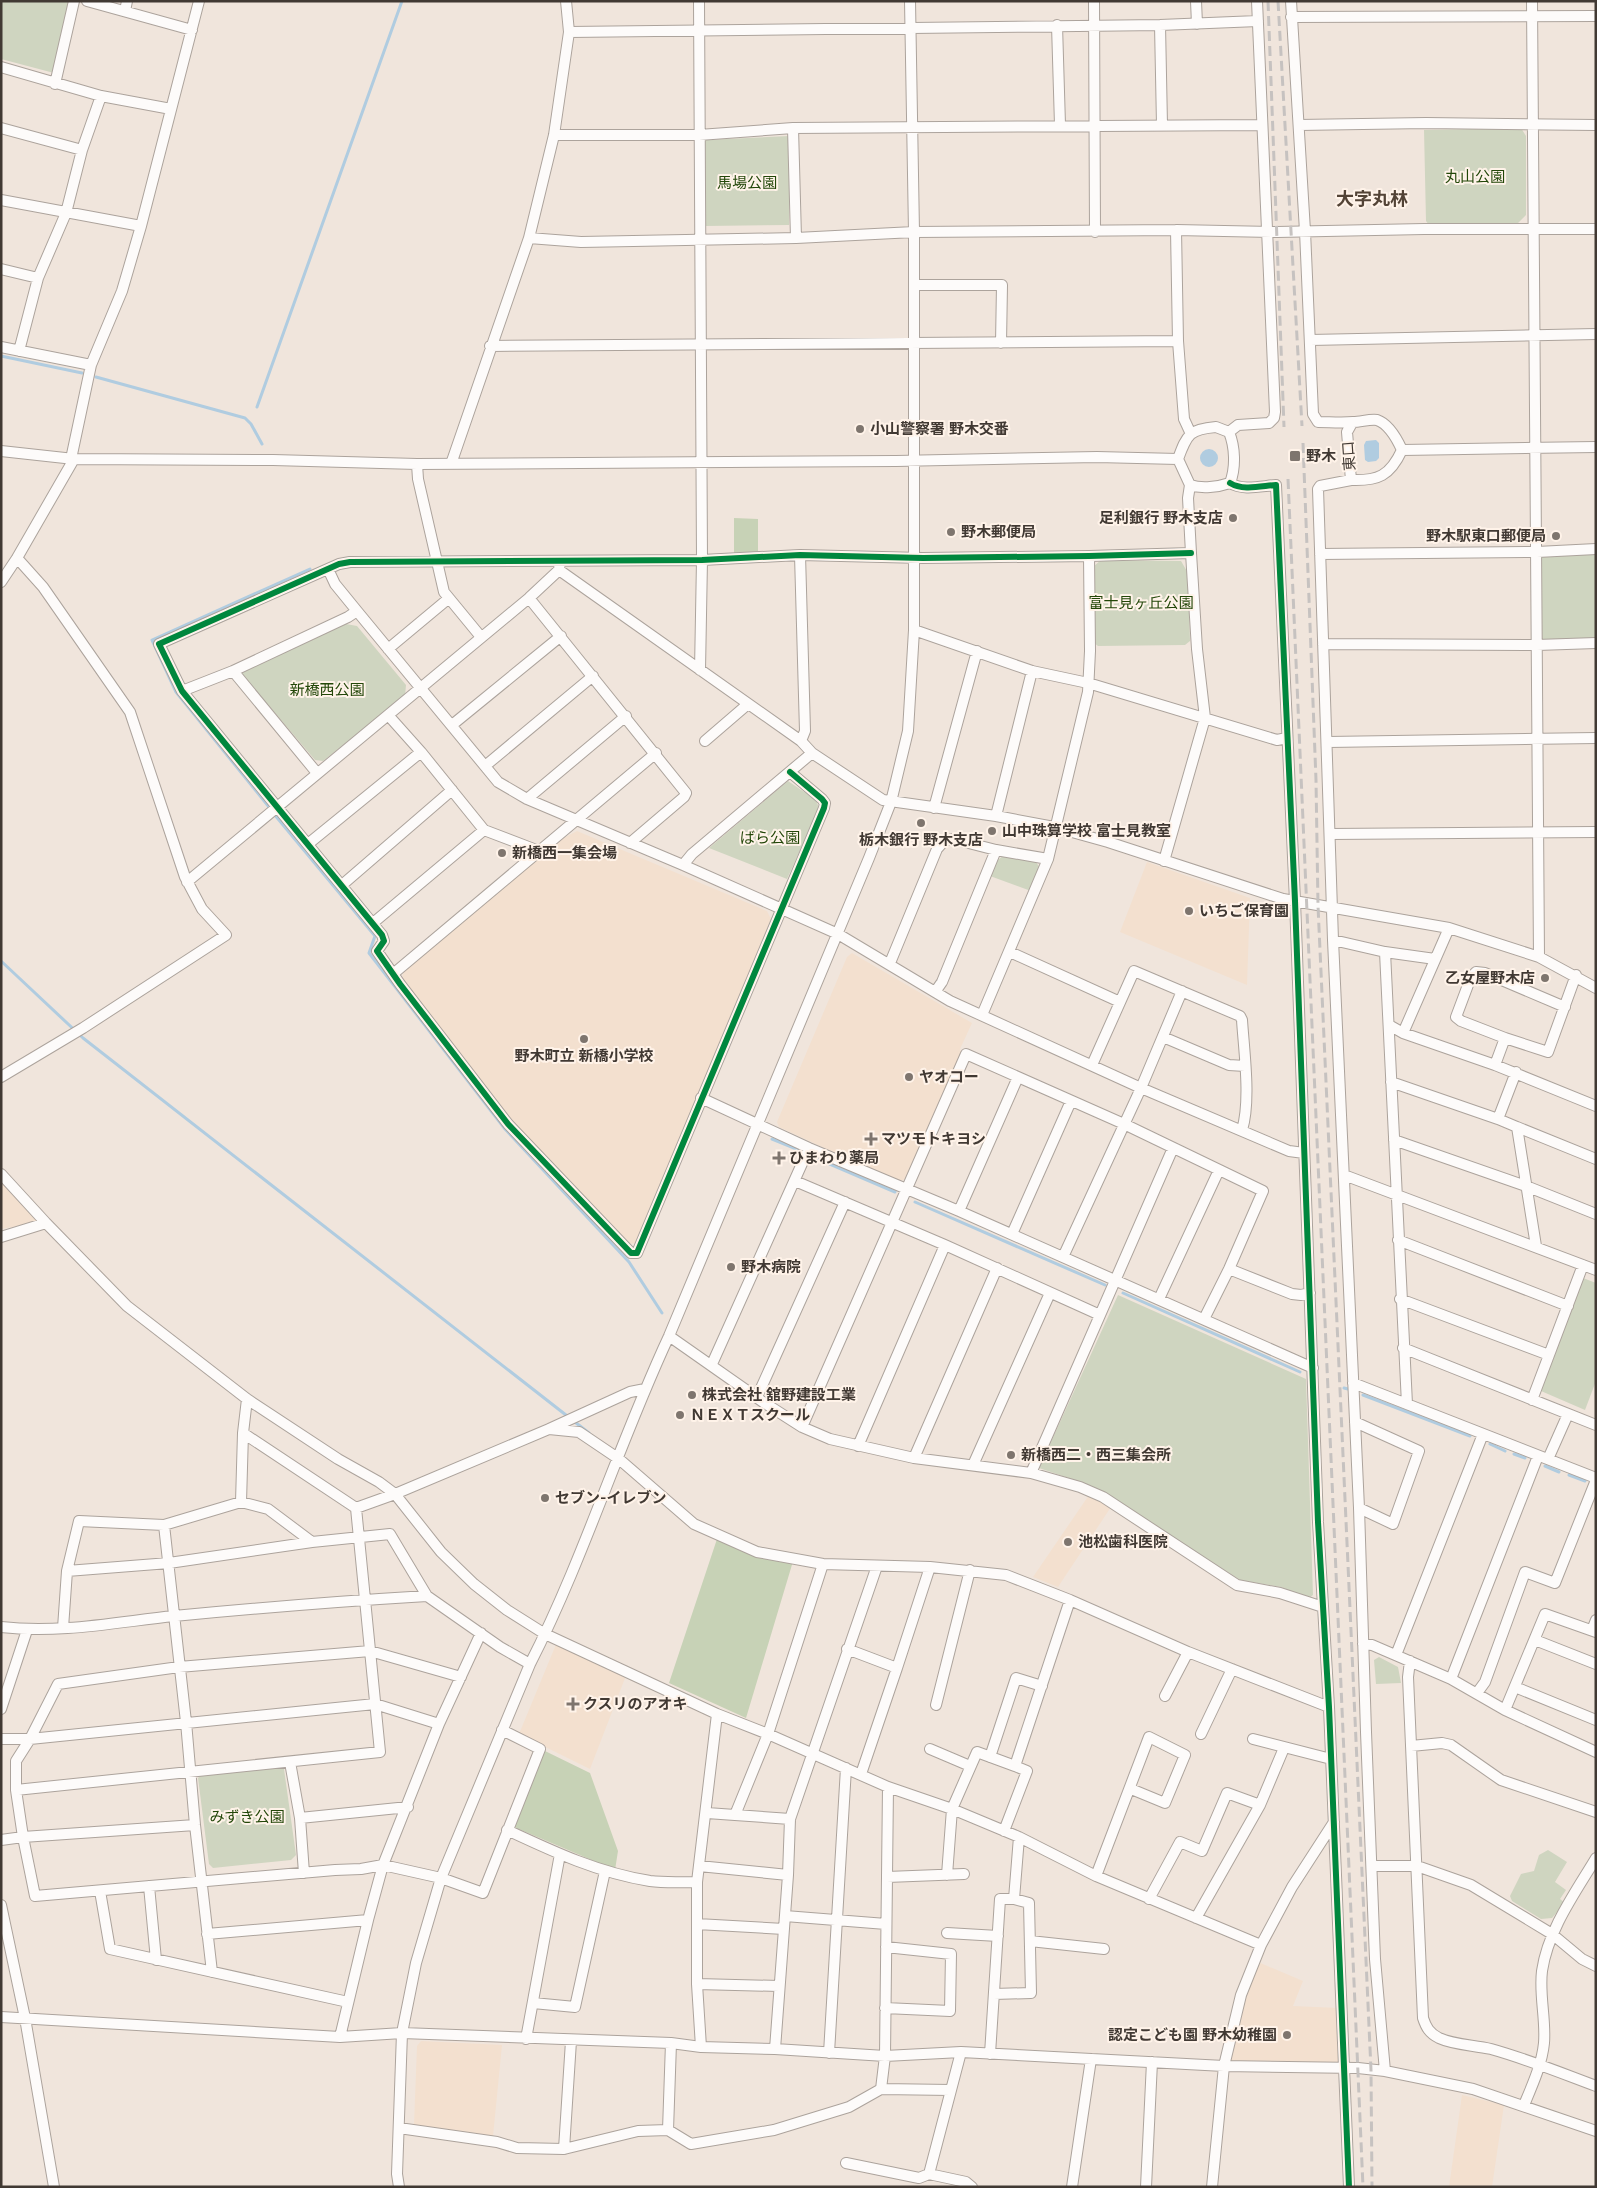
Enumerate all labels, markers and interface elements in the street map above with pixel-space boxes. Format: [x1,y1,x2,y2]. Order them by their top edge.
park label: 丸山公園 [1445,167,1505,187]
park label: 馬場公園 [717,173,777,193]
district label: 大字丸林 [1336,187,1408,211]
place label: 小山警察署 野木交番 [870,419,1009,439]
marker: 小山警察署 野木交番 [854,423,866,435]
street label: 東口 [1338,440,1360,472]
place label: 野木 [1306,446,1336,466]
marker: 野木 [1288,449,1302,463]
place label: 足利銀行 野木支店 [1099,508,1223,528]
marker: 足利銀行 野木支店 [1227,512,1239,524]
place label: 野木郵便局 [961,522,1036,542]
marker: 野木郵便局 [945,526,957,538]
place label: 野木駅東口郵便局 [1426,526,1546,546]
marker: 野木駅東口郵便局 [1550,530,1562,542]
park label: 富士見ヶ丘公園 [1088,593,1194,613]
park label: 新橋西公園 [289,680,365,700]
marker: 栃木銀行 野木支店 [915,817,927,829]
place label: 山中珠算学校 富士見教室 [1002,821,1171,841]
marker: 山中珠算学校 富士見教室 [986,825,998,837]
park label: ばら公園 [740,828,800,848]
place label: 栃木銀行 野木支店 [859,830,983,850]
place label: 新橋西一集会場 [512,843,617,863]
marker: 新橋西一集会場 [496,847,508,859]
place label: いちご保育園 [1199,901,1289,921]
marker: いちご保育園 [1183,905,1195,917]
place label: 乙女屋野木店 [1445,968,1535,988]
marker: 乙女屋野木店 [1539,972,1551,984]
marker: 野木町立 新橋小学校 [578,1033,590,1045]
place label: 野木町立 新橋小学校 [514,1046,654,1066]
place label: ヤオコー [919,1067,979,1087]
marker: ヤオコー [903,1071,915,1083]
place label: マツモトキヨシ [881,1129,986,1149]
marker: マツモトキヨシ [865,1133,877,1145]
place label: ひまわり薬局 [789,1148,879,1168]
marker: ひまわり薬局 [773,1152,785,1164]
place label: 野木病院 [741,1257,801,1277]
marker: 野木病院 [725,1261,737,1273]
place label: 株式会社 舘野建設工業 [702,1385,856,1405]
marker: 株式会社 舘野建設工業 [686,1389,698,1401]
place label: ＮＥＸＴスクール [690,1405,810,1425]
marker: ＮＥＸＴスクール [674,1409,686,1421]
place label: 新橋西二・西三集会所 [1021,1445,1171,1465]
marker: 新橋西二・西三集会所 [1005,1449,1017,1461]
place label: セブン-イレブン [555,1488,667,1508]
marker: セブン-イレブン [539,1492,551,1504]
place label: 池松歯科医院 [1078,1532,1168,1552]
marker: 池松歯科医院 [1062,1536,1074,1548]
place label: クスリのアオキ [583,1694,688,1714]
marker: クスリのアオキ [567,1698,579,1710]
park label: みずき公園 [209,1807,285,1827]
place label: 認定こども園 野木幼稚園 [1108,2025,1277,2045]
marker: 認定こども園 野木幼稚園 [1281,2029,1293,2041]

